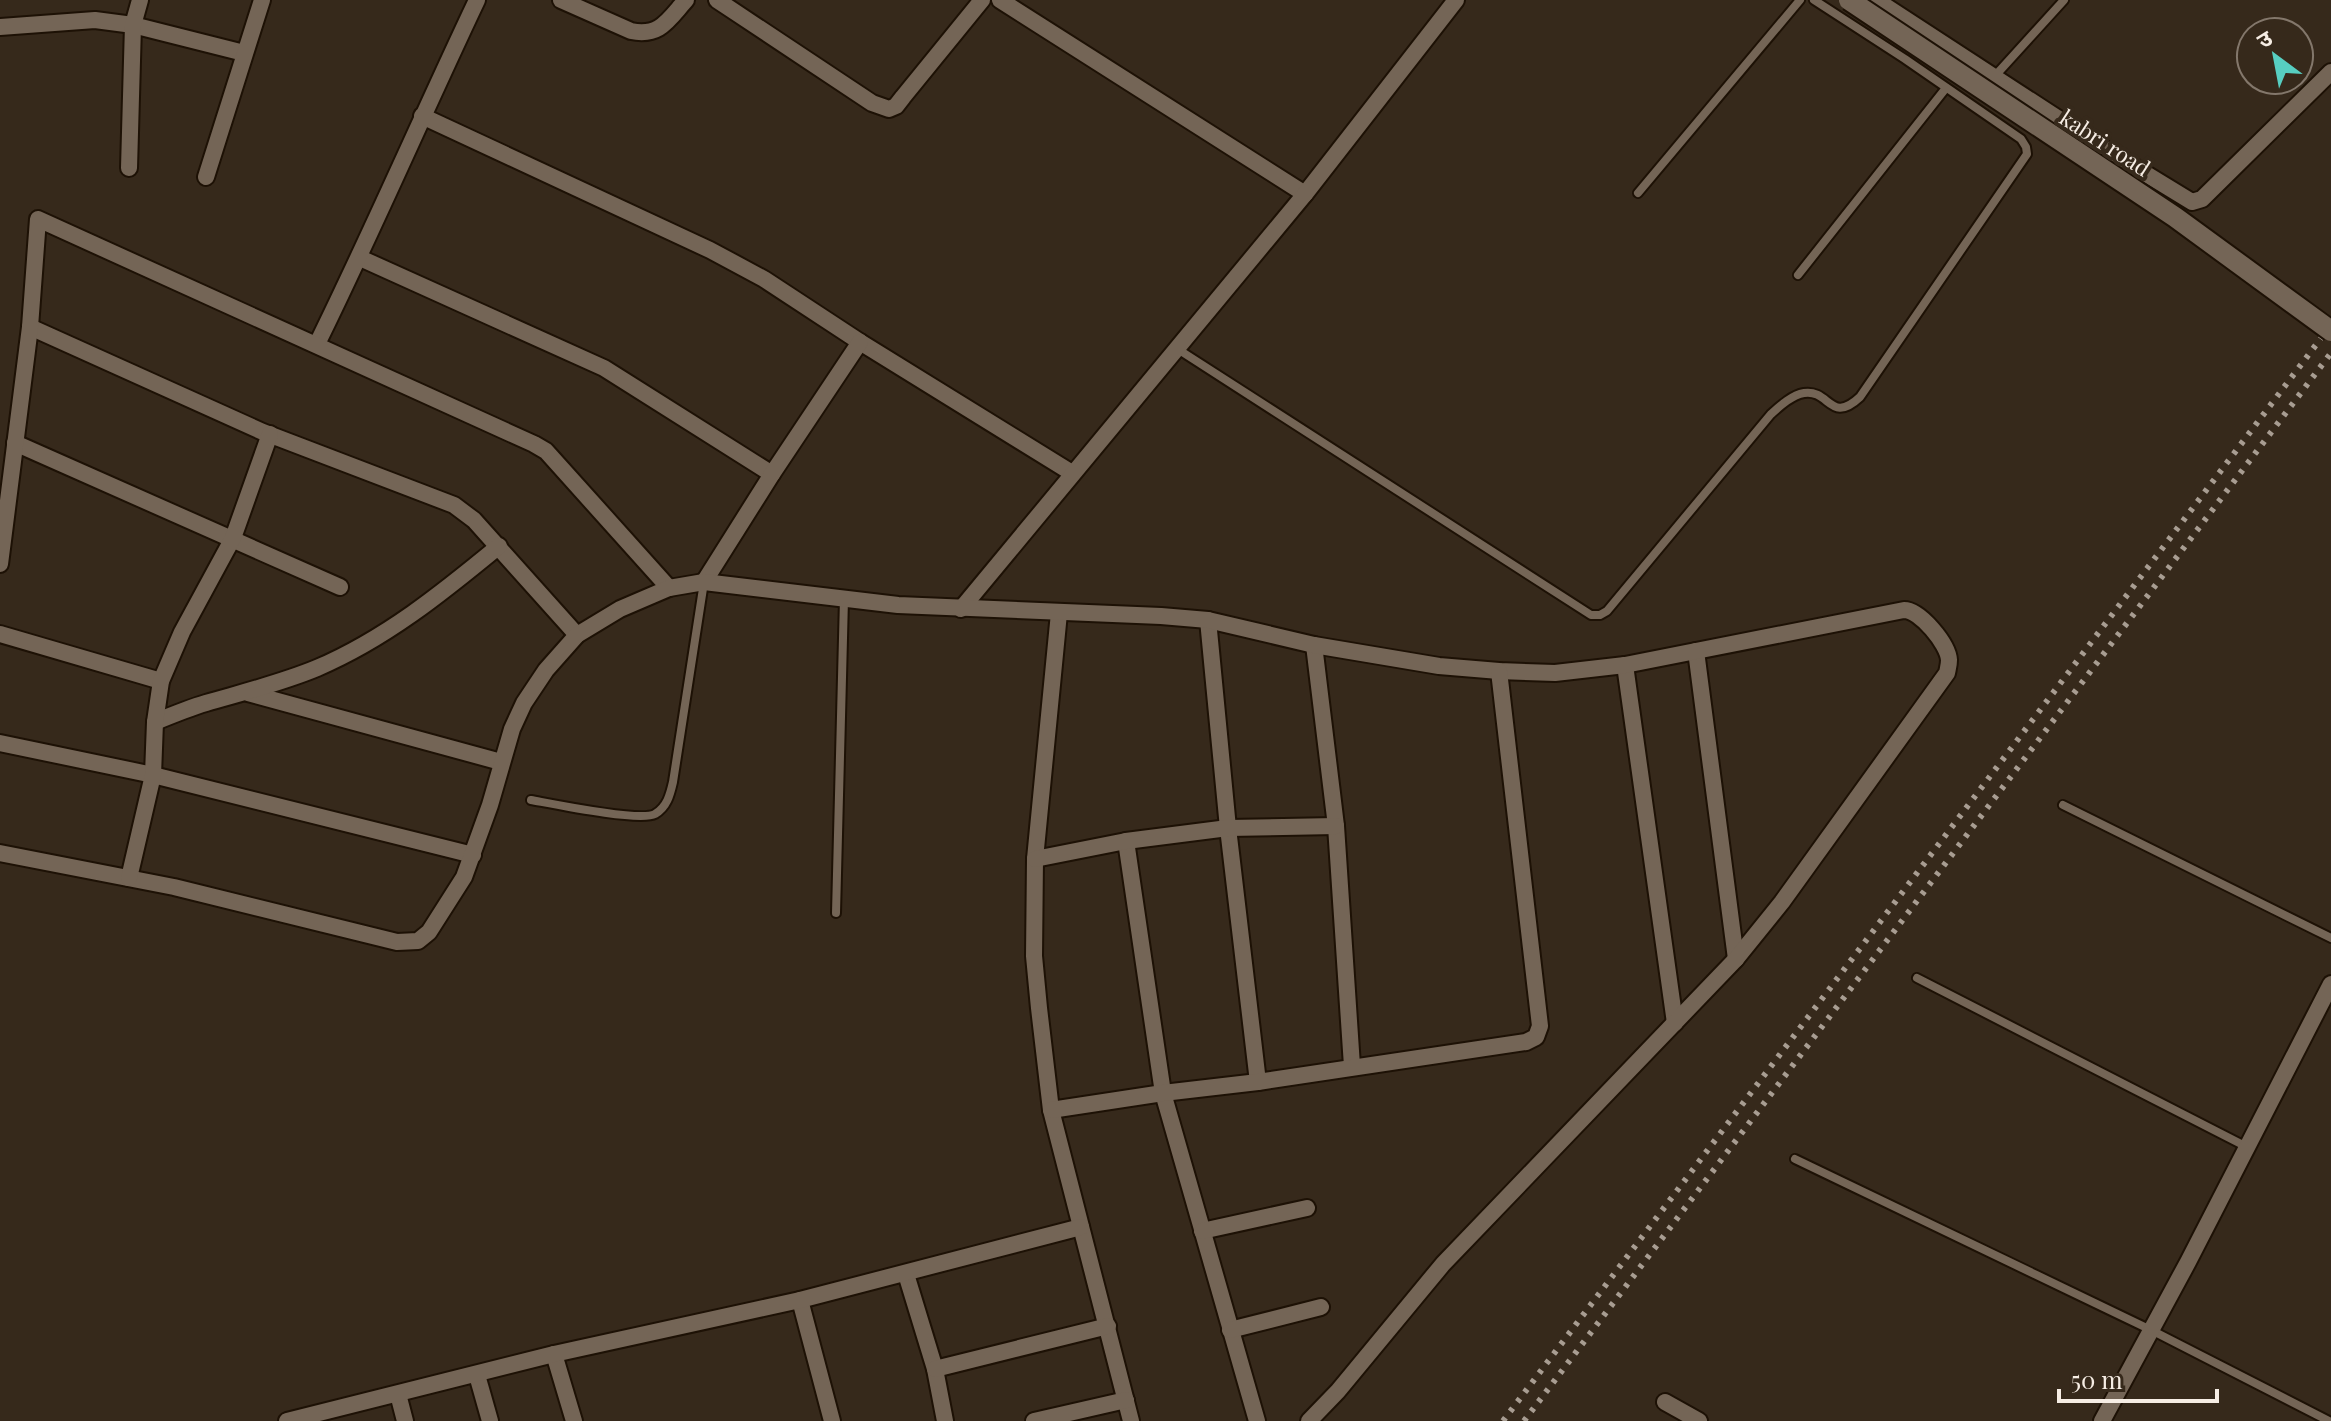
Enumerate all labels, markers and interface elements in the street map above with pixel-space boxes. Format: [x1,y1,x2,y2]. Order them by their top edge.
north arrow [2235,16,2315,96]
text: उ [2250,21,2278,54]
street label: kabri road [2055,102,2157,183]
scale bar [2059,1353,2217,1403]
text: 50 m [2071,1363,2123,1395]

